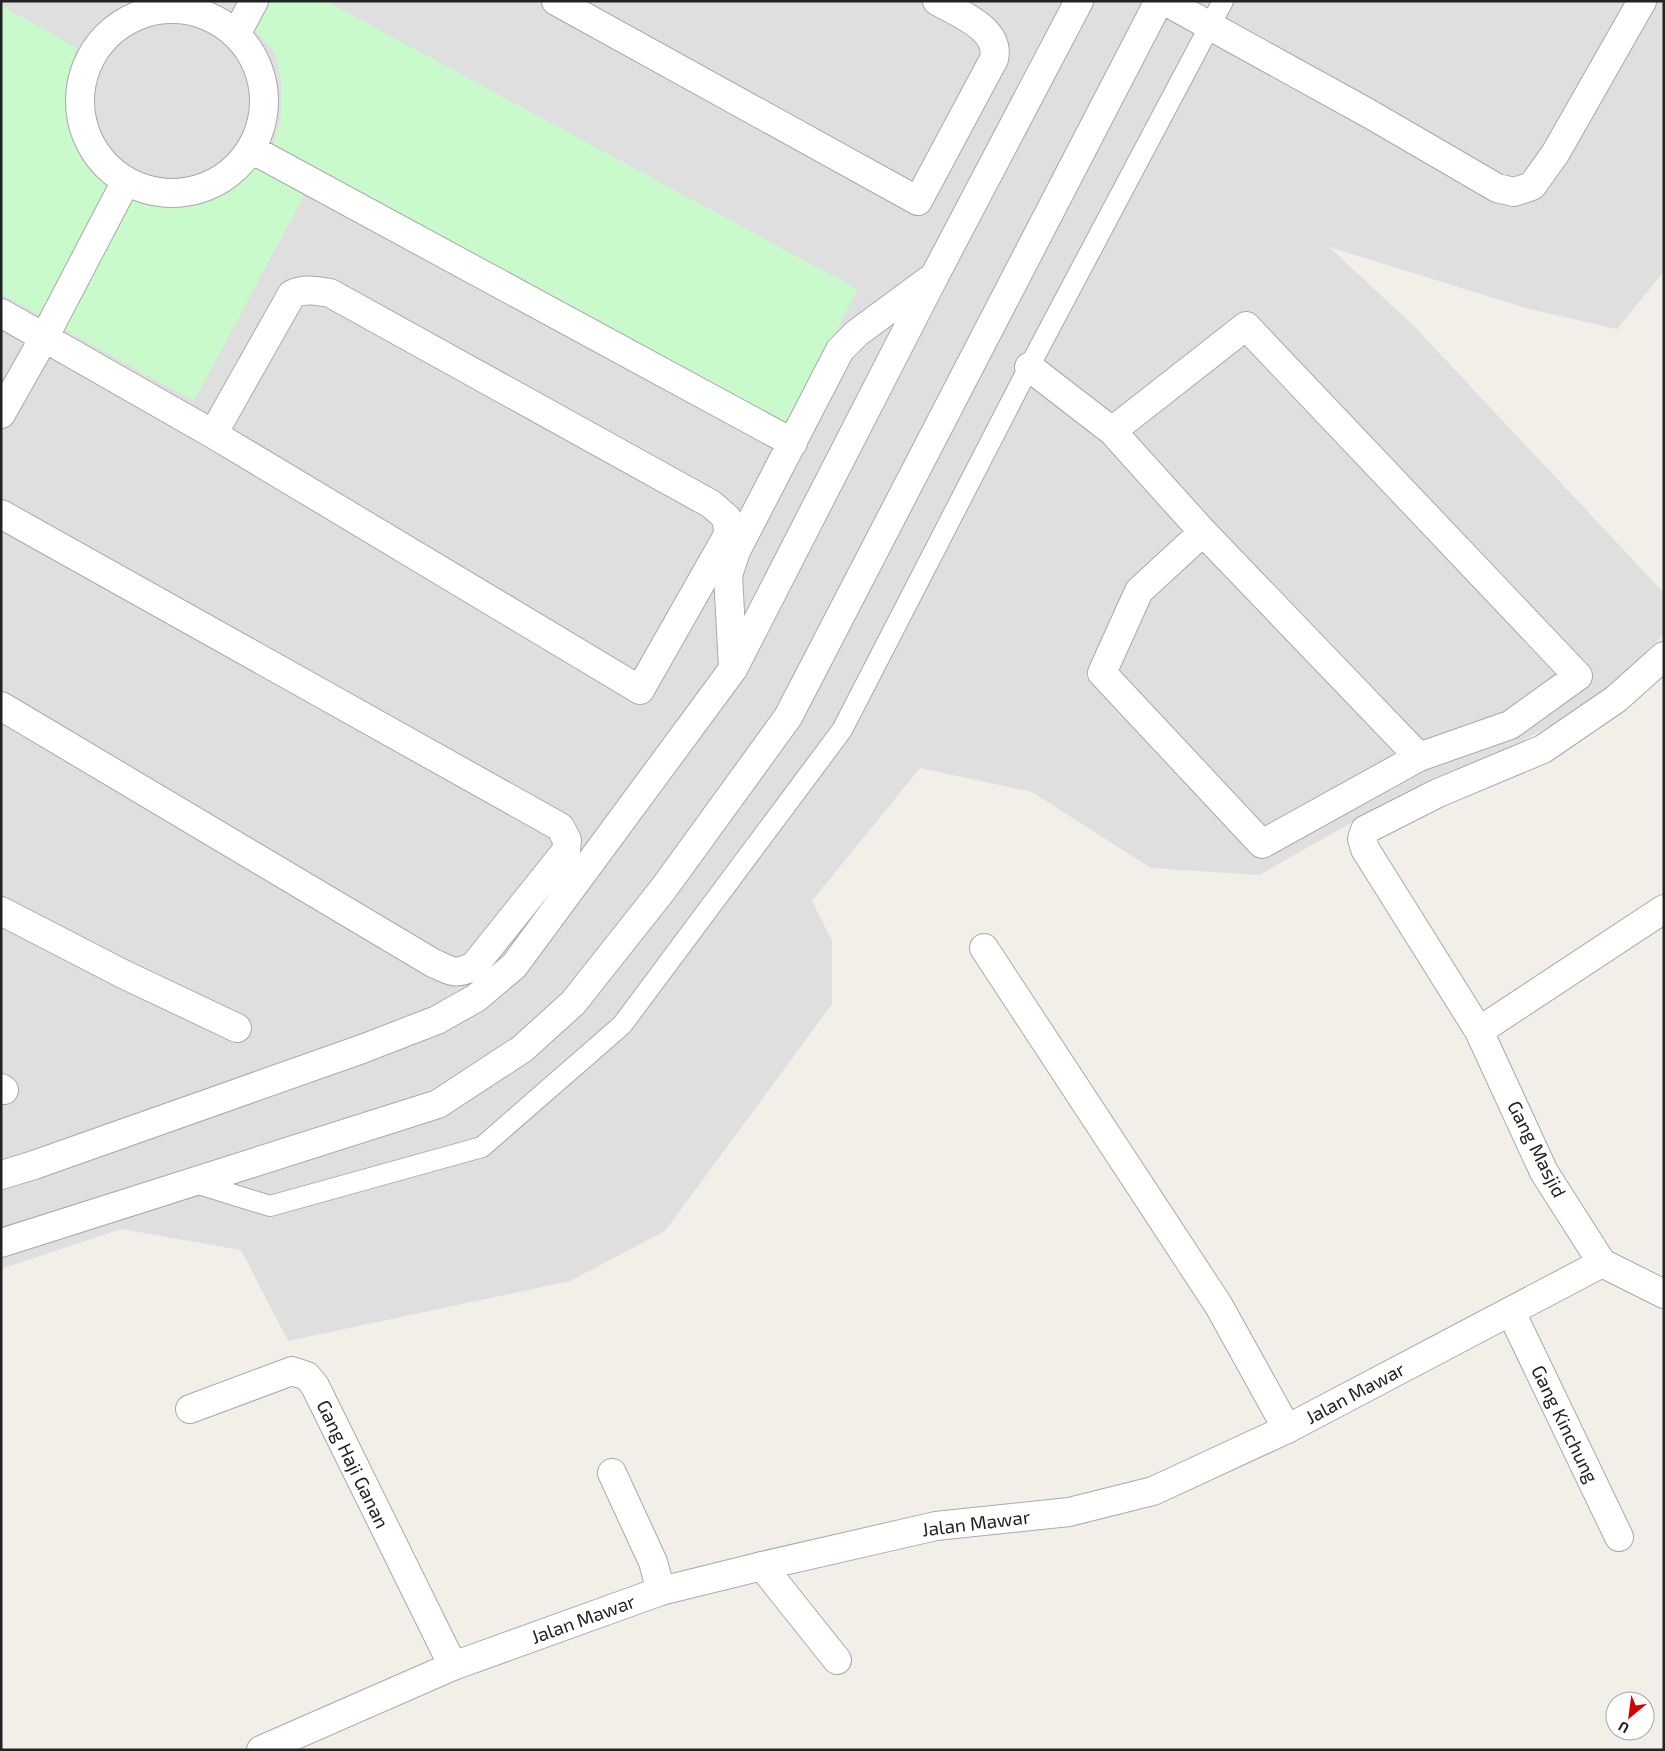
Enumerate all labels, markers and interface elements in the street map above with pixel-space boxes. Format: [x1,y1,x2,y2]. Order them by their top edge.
street label: Gang Masjid [1503,1097,1572,1201]
street label: Jalan Mawar [1301,1357,1409,1428]
street label: Gang Kinchung [1527,1361,1604,1487]
street label: Gang Haji Ganan [312,1396,394,1532]
street label: Jalan Mawar [920,1504,1032,1541]
street label: Jalan Mawar [528,1589,638,1648]
north arrow [1605,1691,1655,1741]
text: U [1615,1718,1632,1738]

